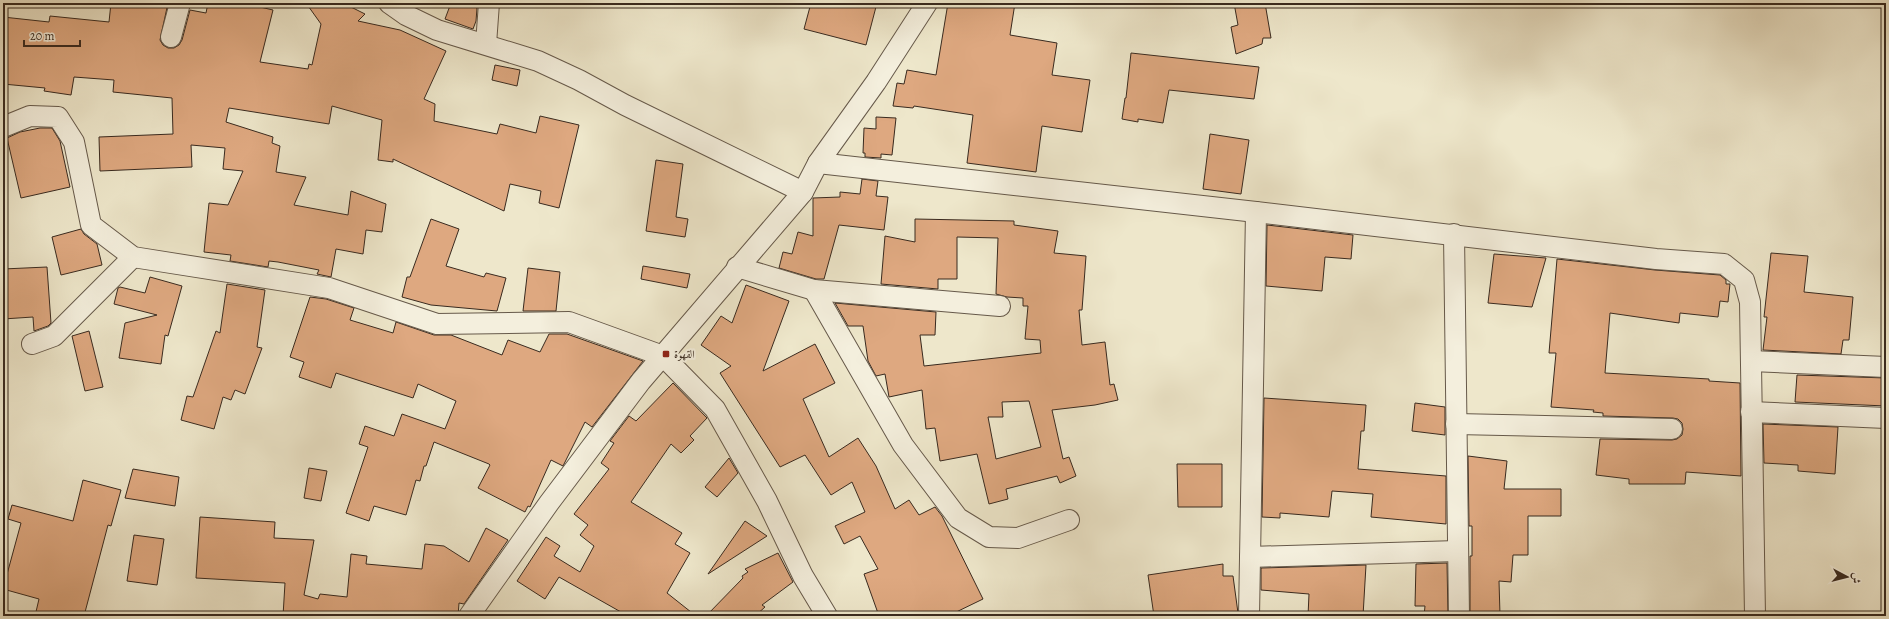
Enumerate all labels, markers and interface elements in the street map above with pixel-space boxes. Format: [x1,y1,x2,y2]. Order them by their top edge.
scale bar [24,22,80,48]
text: 20 m [30,28,54,44]
place label: القهوة [674,347,695,362]
marker: القهوة [661,349,671,359]
north arrow [1827,557,1867,597]
text: ش [1848,572,1865,585]

